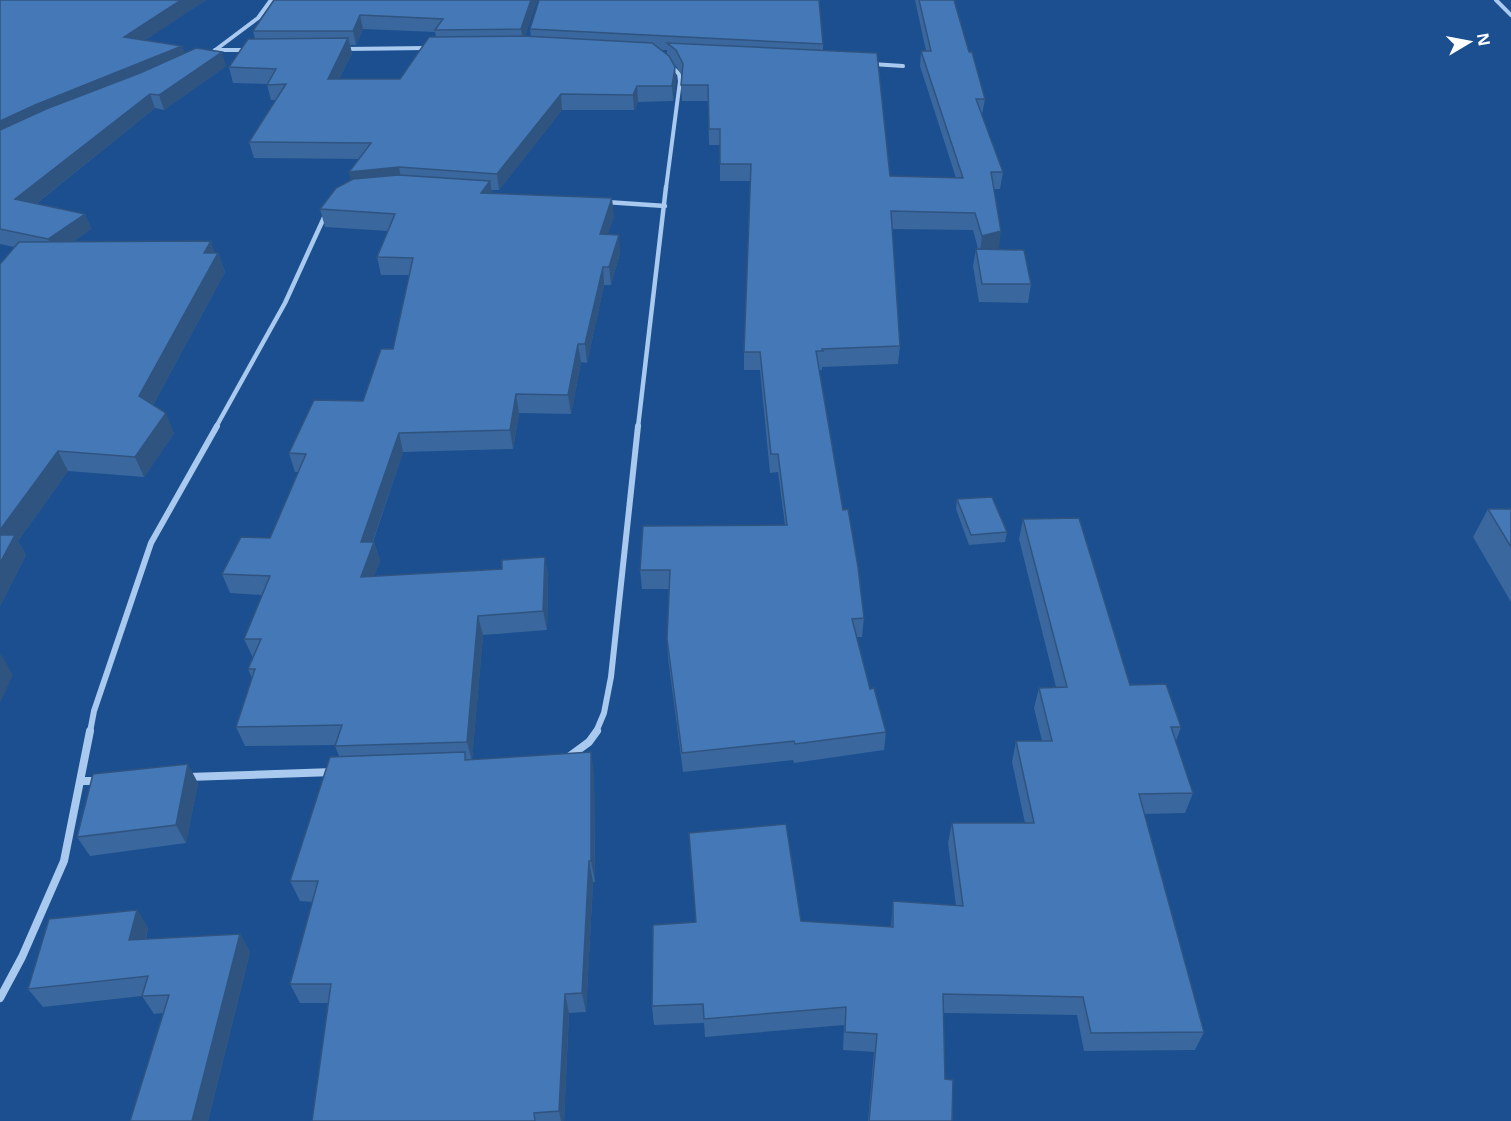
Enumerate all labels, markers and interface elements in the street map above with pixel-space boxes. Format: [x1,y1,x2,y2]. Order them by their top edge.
north arrow [1439,12,1499,72]
text: N [1472,31,1496,48]

